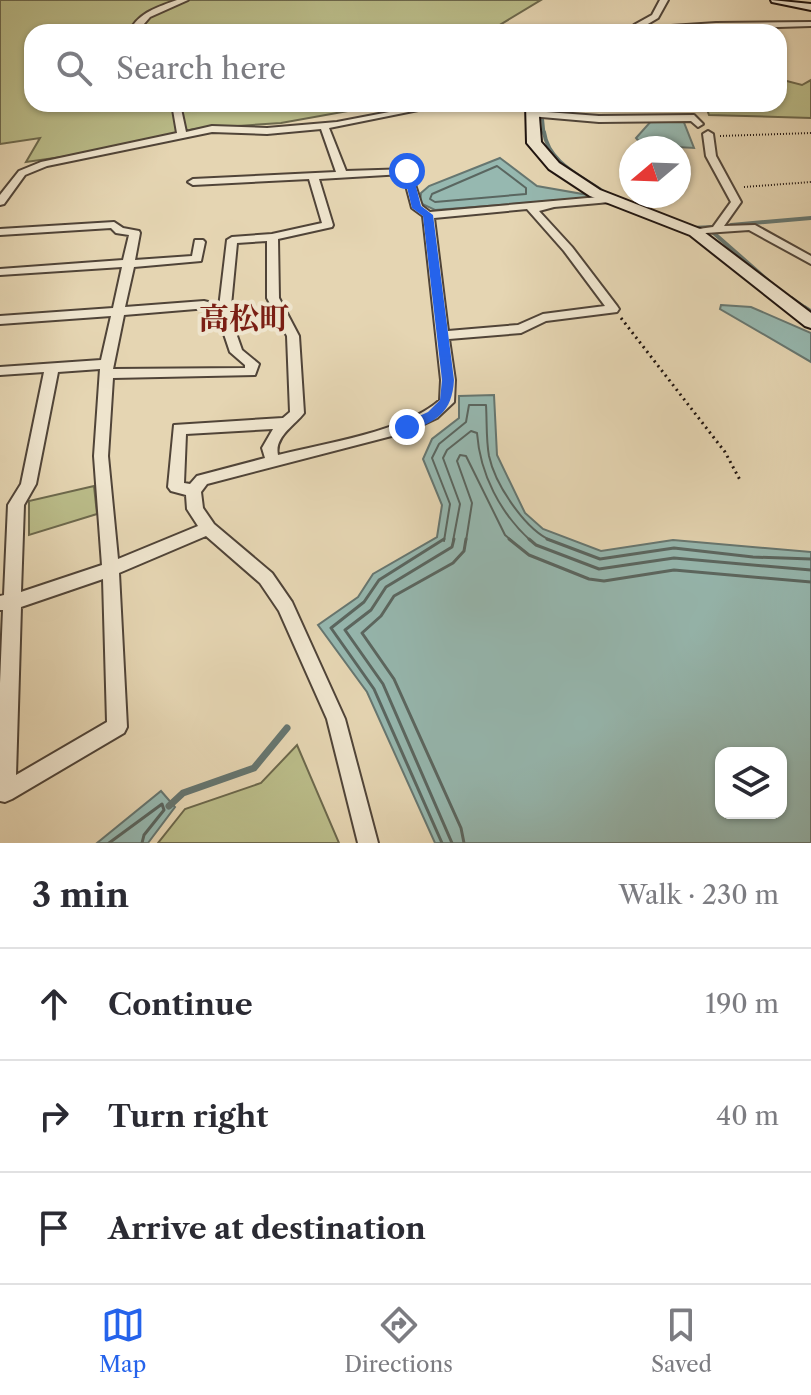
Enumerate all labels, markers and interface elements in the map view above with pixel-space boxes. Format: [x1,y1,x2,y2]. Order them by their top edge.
search box [24,24,787,112]
icon: search [52,46,96,90]
text: Search here [116,50,286,87]
north arrow [619,136,691,208]
route start [389,153,425,189]
district label: 高松町 [199,300,289,337]
route end [389,409,425,445]
map controls [715,747,787,819]
button: layers [715,747,787,819]
text: 3 min [32,874,129,916]
text: Walk · 230 m [619,879,779,911]
icon: ahead [32,982,76,1026]
text: Continue [108,986,253,1023]
text: 190 m [705,988,779,1020]
icon: right [32,1094,76,1138]
text: Turn right [108,1098,268,1135]
text: 40 m [716,1100,779,1132]
icon: arrive [32,1206,76,1250]
text: Arrive at destination [108,1210,426,1247]
tab: Map [99,1303,146,1378]
tab: Directions [344,1303,453,1378]
tab: Saved [651,1303,712,1378]

